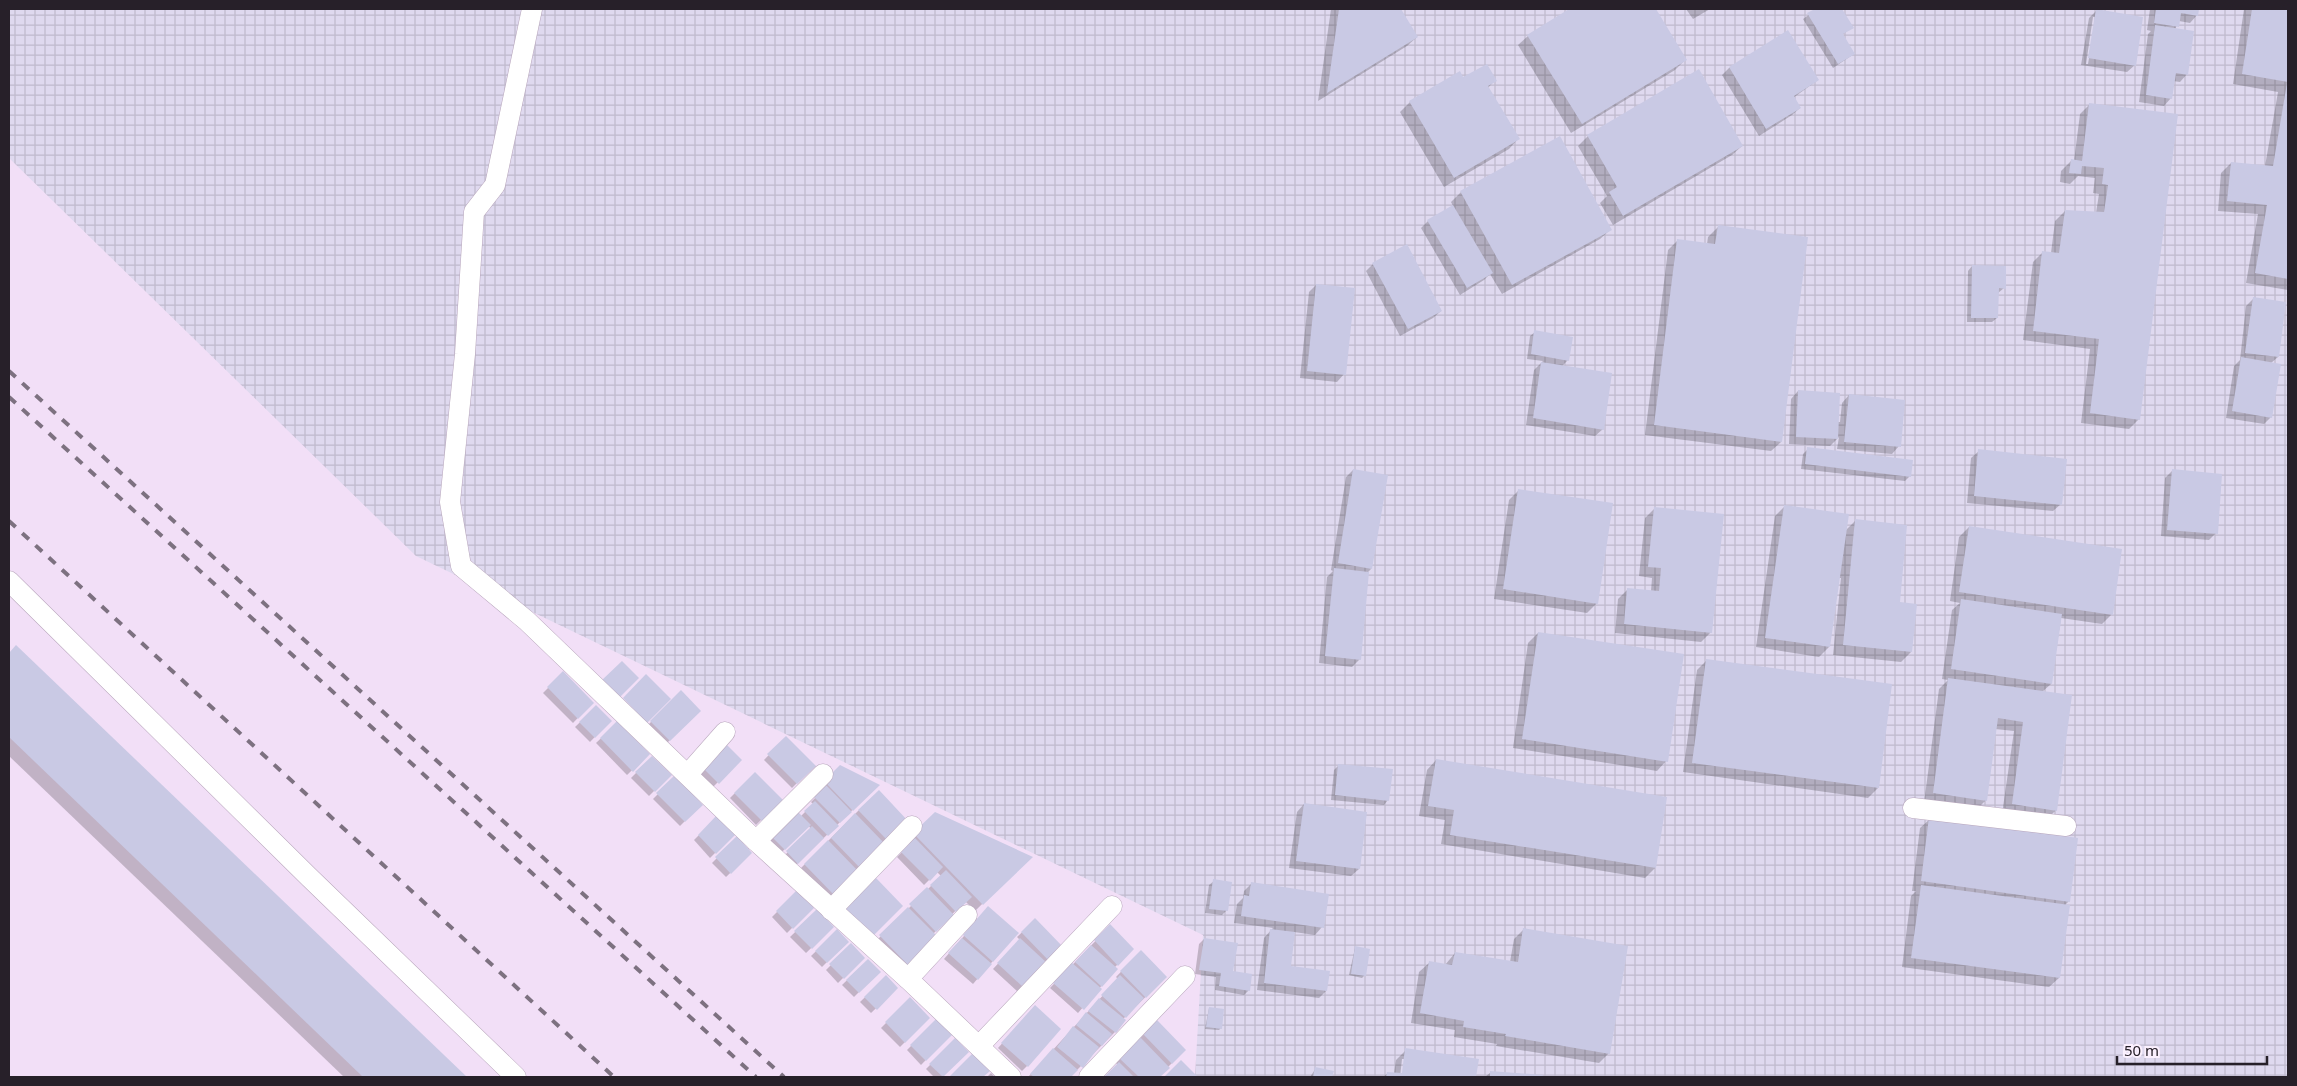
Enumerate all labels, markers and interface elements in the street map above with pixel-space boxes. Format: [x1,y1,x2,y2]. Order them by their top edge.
scale bar [2117,1034,2267,1066]
text: 50 m [2124,1040,2159,1060]

